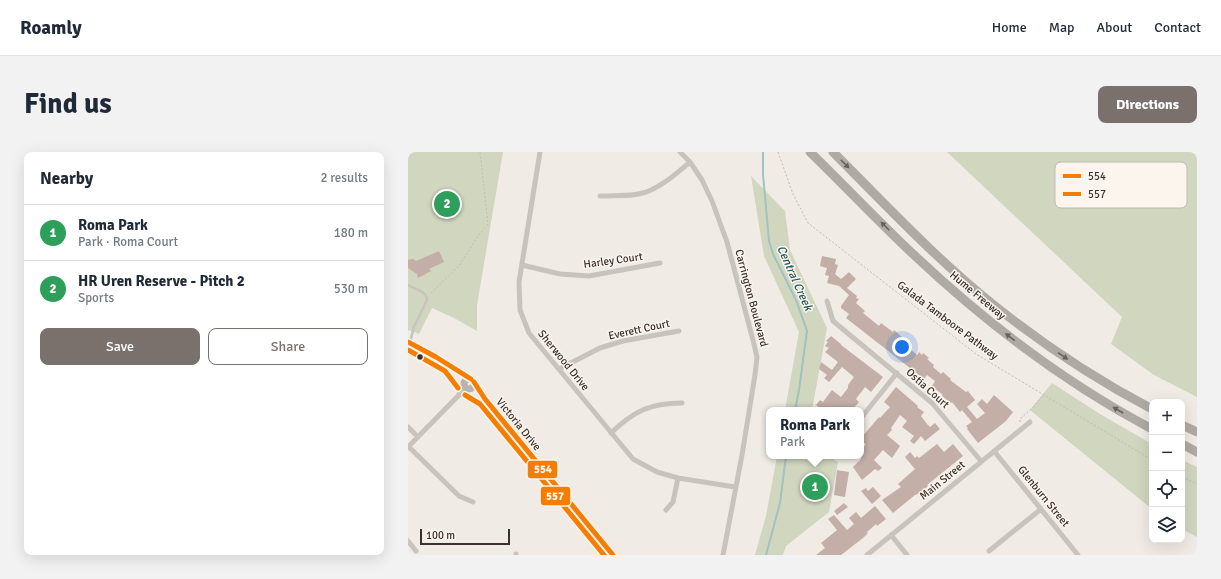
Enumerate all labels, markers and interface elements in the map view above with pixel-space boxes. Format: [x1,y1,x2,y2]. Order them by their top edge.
text: Roamly [20,16,82,40]
text: Home [992,19,1027,36]
text: Map [1049,19,1074,36]
text: About [1096,19,1132,36]
text: Contact [1154,19,1201,36]
button: Directions [1098,86,1197,123]
text: Find us [24,87,112,121]
one-way arrow [840,159,850,169]
legend [1055,162,1187,208]
text: Nearby [40,168,93,189]
text: 2 results [320,170,368,186]
text: 554 [1088,170,1106,183]
text: 557 [1088,188,1106,201]
pin: 2 [434,189,460,219]
text: Roma Park [78,216,148,234]
one-way arrow [880,221,890,231]
text: 1 [49,225,57,241]
text: 180 m [334,225,368,241]
text: Park · Roma Court [78,234,178,250]
water label: Central Creek [773,243,816,314]
street label: Carrington Boulevard [732,248,771,348]
street label: Harley Court [583,250,644,271]
street label: Hume Freeway [947,268,1009,323]
text: HR Uren Reserve - Pitch 2 [78,272,245,290]
street label: Galada Tamboore Pathway [895,278,1001,363]
text: 2 [49,281,57,297]
text: 530 m [334,281,368,297]
text: Sports [78,290,114,306]
street label: Everett Court [607,317,671,342]
street label: Sherwood Drive [535,327,592,393]
button: Save [40,328,200,365]
button: Share [208,328,368,365]
one-way arrow [1005,332,1016,341]
your location [892,337,912,357]
unlabelled marker [415,352,425,362]
one-way arrow [1058,352,1068,360]
street label: Ostia Court [903,366,952,411]
street label: Victoria Drive [493,395,544,453]
map controls [1149,399,1185,543]
button: + [1149,399,1185,435]
one-way arrow [1112,406,1124,413]
popup [766,407,864,459]
text: Roma Park [780,416,850,434]
text: Park [780,434,805,450]
button: − [1149,435,1185,471]
street label: Main Street [917,458,968,503]
line badge: 554 [527,460,558,479]
text: 554 [534,463,552,476]
street label: Glenburn Street [1015,463,1072,530]
button: locate [1149,471,1185,507]
pin: 1 [802,472,828,502]
line badge: 557 [540,486,571,506]
text: 557 [546,490,564,503]
button: layers [1149,507,1185,543]
scale bar [420,527,510,546]
text: 100 m [426,529,455,542]

